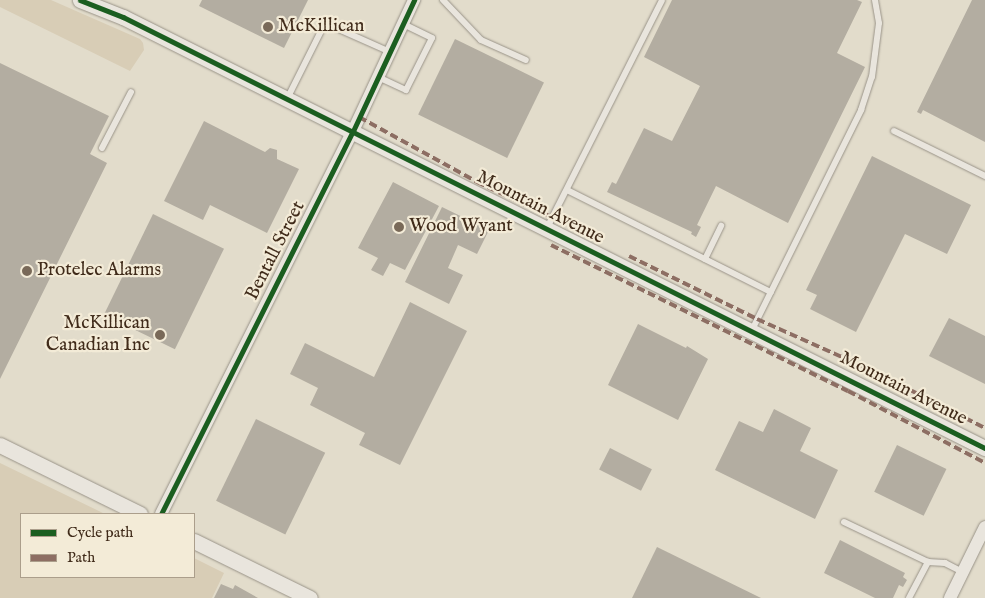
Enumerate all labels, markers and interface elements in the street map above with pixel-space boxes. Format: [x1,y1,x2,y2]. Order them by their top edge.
place label: McKillican [278,16,364,38]
marker: McKillican [262,21,274,33]
street label: Mountain Avenue [473,166,607,250]
street label: Bentall Street [241,198,311,304]
place label: Wood Wyant [409,216,513,238]
marker: Wood Wyant [393,221,405,233]
place label: Protelec Alarms [37,260,161,282]
marker: Protelec Alarms [21,265,33,277]
place label: McKillican Canadian Inc [46,313,150,357]
marker: McKillican Canadian Inc [154,329,166,341]
street label: Mountain Avenue [836,347,970,431]
legend [20,513,195,578]
text: Cycle path [67,523,133,542]
text: Path [67,548,95,567]

